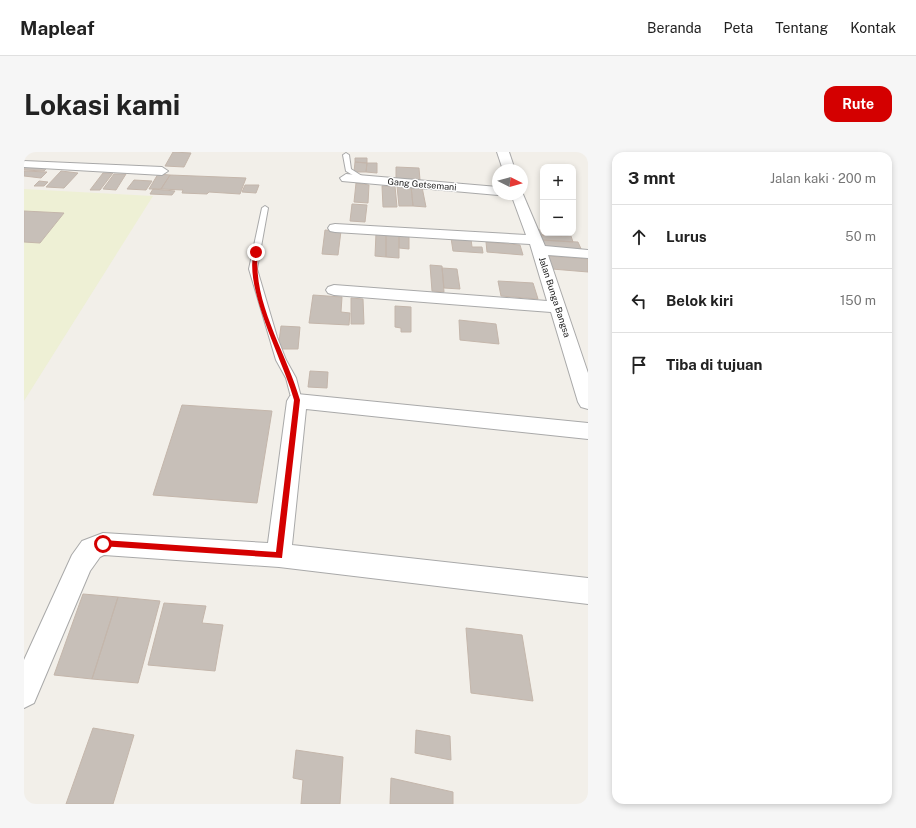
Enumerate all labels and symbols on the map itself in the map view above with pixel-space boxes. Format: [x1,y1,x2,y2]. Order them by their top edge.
north arrow [492,164,528,200]
street label: Gang Getsemani [387,175,457,193]
route end [247,243,265,261]
street label: Jalan Bunga Bangsa [537,255,573,339]
route start [94,535,112,553]

